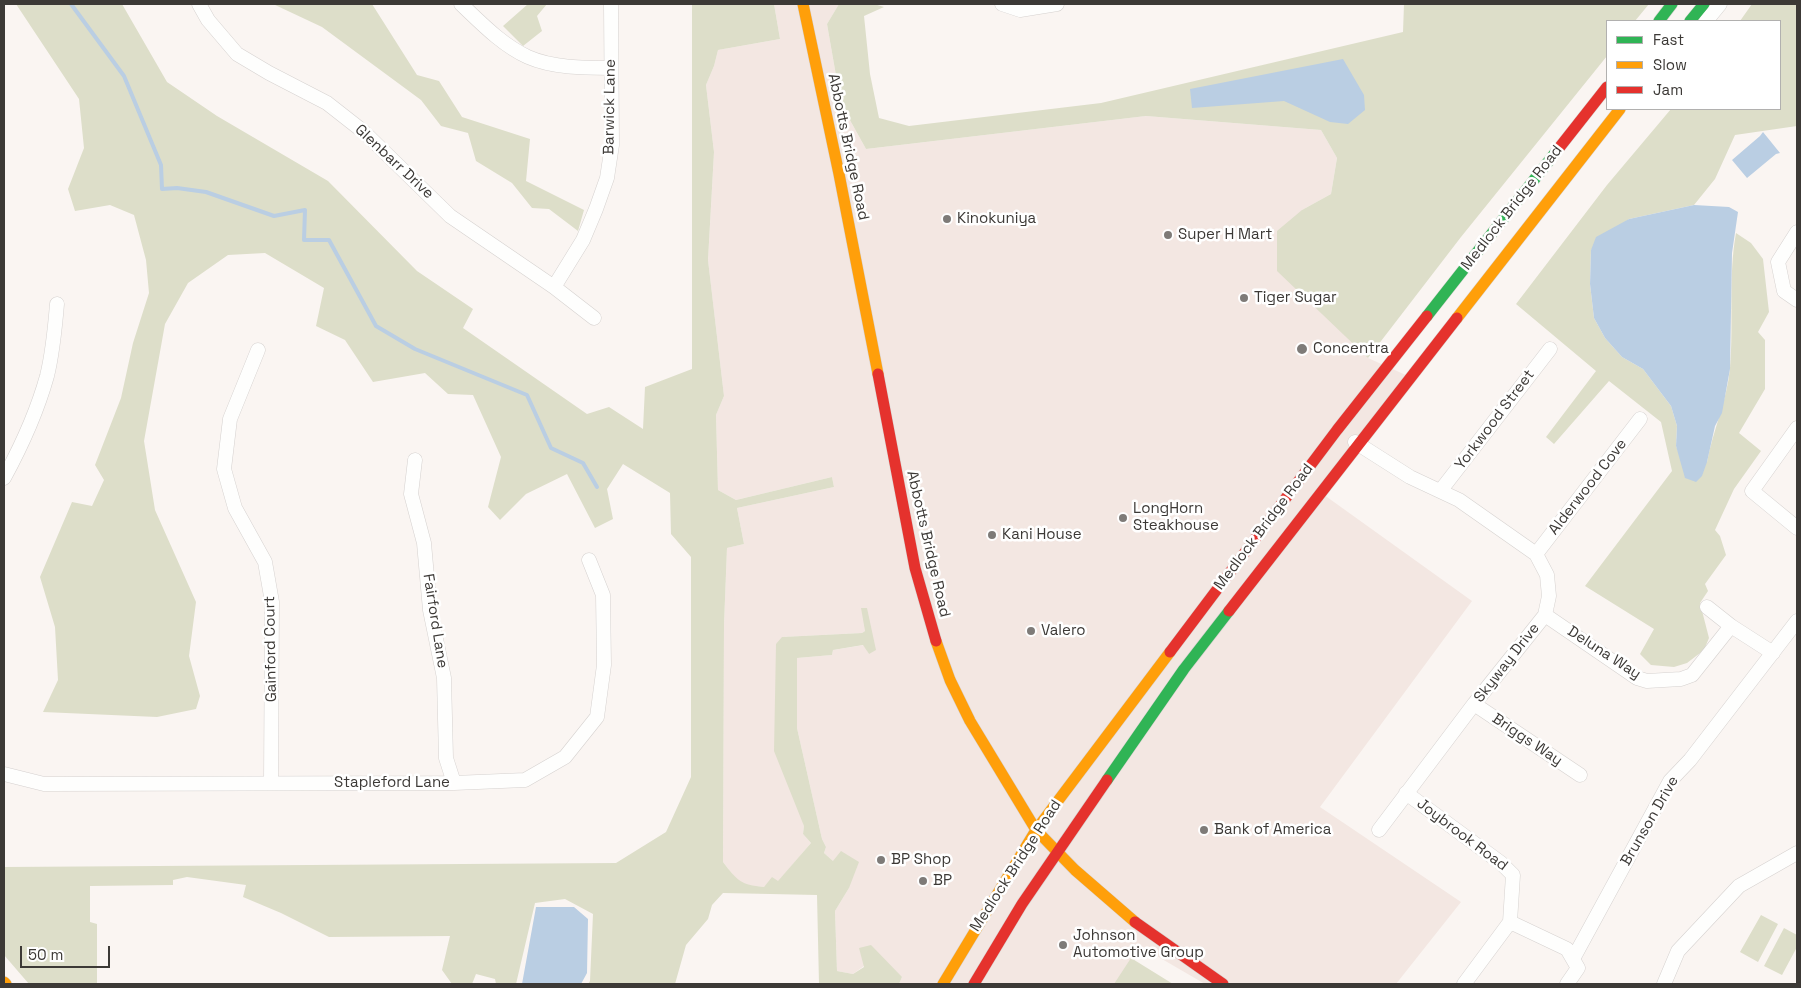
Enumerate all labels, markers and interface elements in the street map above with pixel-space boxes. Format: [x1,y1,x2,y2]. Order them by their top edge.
legend [1606,20,1781,110]
text: Fast [1653,30,1684,49]
text: Slow [1653,55,1687,74]
street label: Barwick Lane [600,59,620,155]
street label: Abbotts Bridge Road [824,72,872,222]
text: Jam [1653,80,1683,99]
street label: Glenbarr Drive [351,121,437,203]
street label: Medlock Bridge Road [1458,142,1566,274]
place label: Kinokuniya [957,210,1036,228]
marker: Kinokuniya [941,213,953,225]
place label: Super H Mart [1178,226,1272,244]
marker: Super H Mart [1162,229,1174,241]
place label: Tiger Sugar [1254,289,1337,307]
marker: Tiger Sugar [1238,292,1250,304]
place label: Concentra [1313,340,1389,358]
marker: Concentra [1295,342,1309,356]
street label: Yorkwood Street [1452,366,1538,474]
street label: Alderwood Cove [1545,436,1631,538]
street label: Medlock Bridge Road [1211,460,1317,594]
street label: Abbotts Bridge Road [902,469,954,619]
place label: LongHorn Steakhouse [1133,500,1219,535]
marker: LongHorn Steakhouse [1117,512,1129,524]
place label: Kani House [1002,526,1082,544]
marker: Kani House [986,529,998,541]
street label: Fairford Lane [419,573,451,669]
street label: Gainford Court [261,596,281,702]
street label: Skyway Drive [1470,620,1544,706]
place label: Valero [1041,622,1086,640]
street label: Deluna Way [1564,623,1644,683]
marker: Valero [1025,625,1037,637]
street label: Briggs Way [1488,710,1566,770]
street label: Brunson Drive [1617,773,1683,869]
street label: Stapleford Lane [334,774,450,792]
street label: Joybrook Road [1413,795,1511,875]
street label: Medlock Bridge Road [967,797,1065,935]
place label: Bank of America [1214,821,1331,839]
marker: Bank of America [1198,824,1210,836]
place label: BP Shop [891,851,951,869]
marker: BP Shop [875,854,887,866]
place label: BP [933,872,952,890]
marker: BP [917,875,929,887]
place label: Johnson Automotive Group [1073,927,1204,962]
scale bar [22,936,112,968]
marker: Johnson Automotive Group [1057,939,1069,951]
text: 50 m [28,945,63,964]

